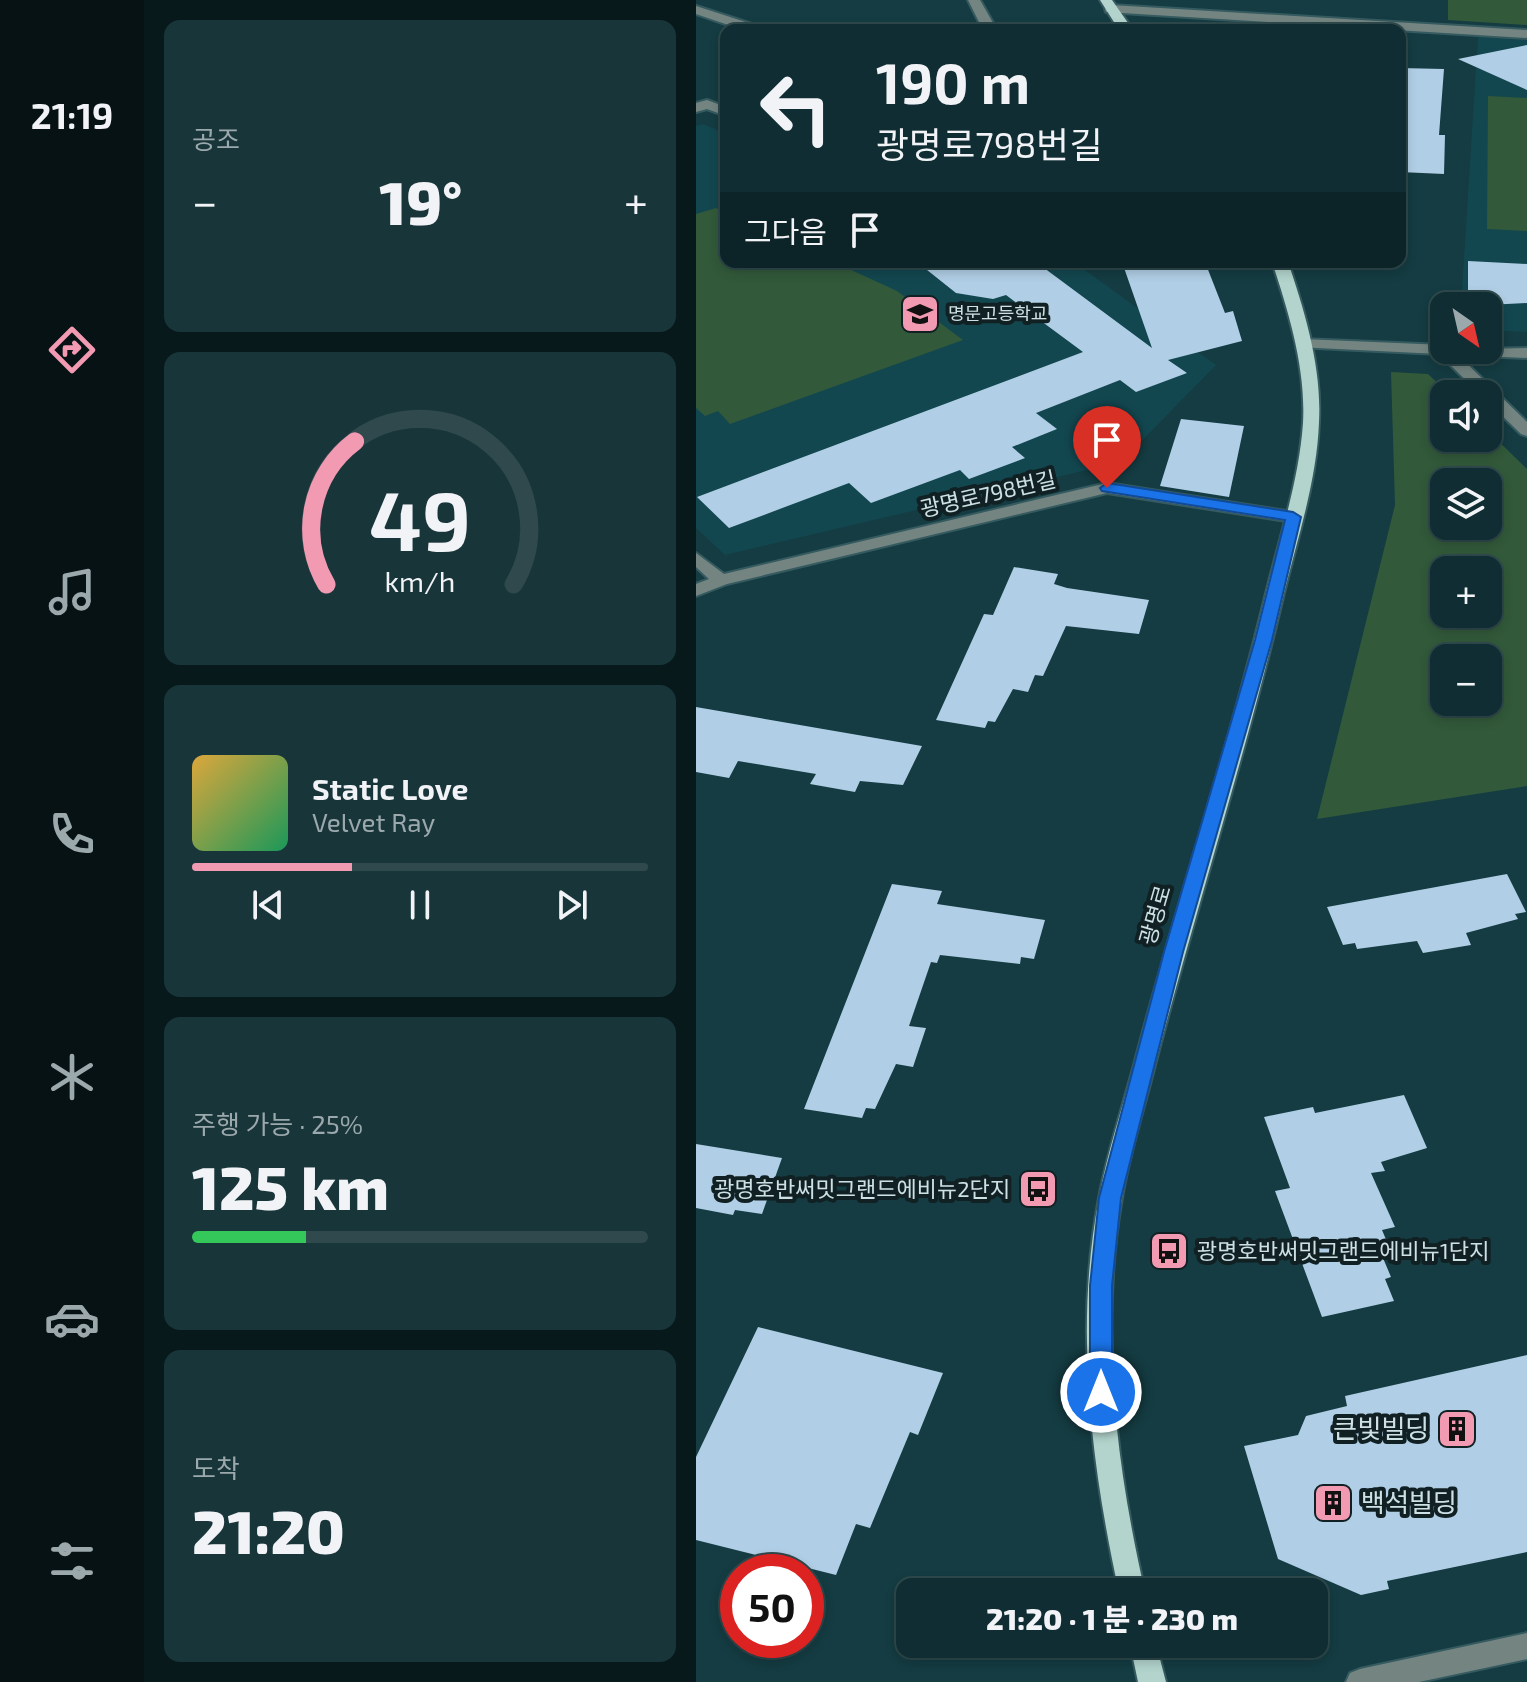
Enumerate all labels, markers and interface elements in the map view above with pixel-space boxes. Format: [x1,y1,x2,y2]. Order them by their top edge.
text: 190 m [876,48,1030,115]
icon: left [744,56,848,160]
text: 21:19 [31,93,113,136]
text: 광명로798번길 [876,122,1102,165]
text: 공조 [192,123,240,154]
text: 19° [379,165,462,237]
text: − [192,174,218,227]
text: + [624,174,648,227]
icon: arrive [843,208,887,252]
text: 그다음 [744,213,827,249]
north arrow [1430,292,1502,364]
map controls [1430,292,1502,716]
school or university icon: 명문고등학교 [899,293,941,335]
place label: 명문고등학교 [948,302,1047,324]
icon: directions [44,322,100,378]
button: sound [1430,380,1502,452]
pin [1073,406,1141,488]
icon: arrive [1085,418,1129,462]
street label: 광명로798번길 [917,465,1058,521]
text: 49 [369,467,471,567]
button: layers [1430,468,1502,540]
button: + [1430,556,1502,628]
text: km/h [385,563,455,598]
icon: music [44,564,100,620]
button: − [1430,644,1502,716]
text: Static Love [312,770,468,806]
icon: phone [44,806,100,862]
text: Velvet Ray [312,806,435,837]
street label: 광명로 [1133,882,1175,947]
icon: previous [246,883,290,927]
icon: pause [398,883,442,927]
icon: next [550,883,594,927]
icon: climate [44,1049,100,1105]
text: 주행 가능 · 25% [192,1108,363,1139]
text: 125 km [192,1150,389,1222]
bus stop icon: 광명호반써밋그랜드에비뉴2단지 [1017,1168,1059,1210]
place label: 광명호반써밋그랜드에비뉴2단지 [714,1175,1010,1201]
bus stop icon: 광명호반써밋그랜드에비뉴1단지 [1148,1230,1190,1272]
place label: 광명호반써밋그랜드에비뉴1단지 [1197,1237,1489,1263]
icon: car [44,1291,100,1347]
position arrow [1059,1350,1143,1434]
building icon: 큰빛빌딩 [1436,1408,1478,1450]
place label: 큰빛빌딩 [1333,1412,1429,1443]
text: 도착 [192,1452,240,1483]
building icon: 백석빌딩 [1312,1482,1354,1524]
place label: 백석빌딩 [1361,1486,1457,1517]
text: 21:20 [192,1494,345,1566]
icon: filters [44,1533,100,1589]
speed limit sign: 50 [720,1554,824,1658]
text: 21:20 · 1 분 · 230 m [986,1600,1238,1636]

